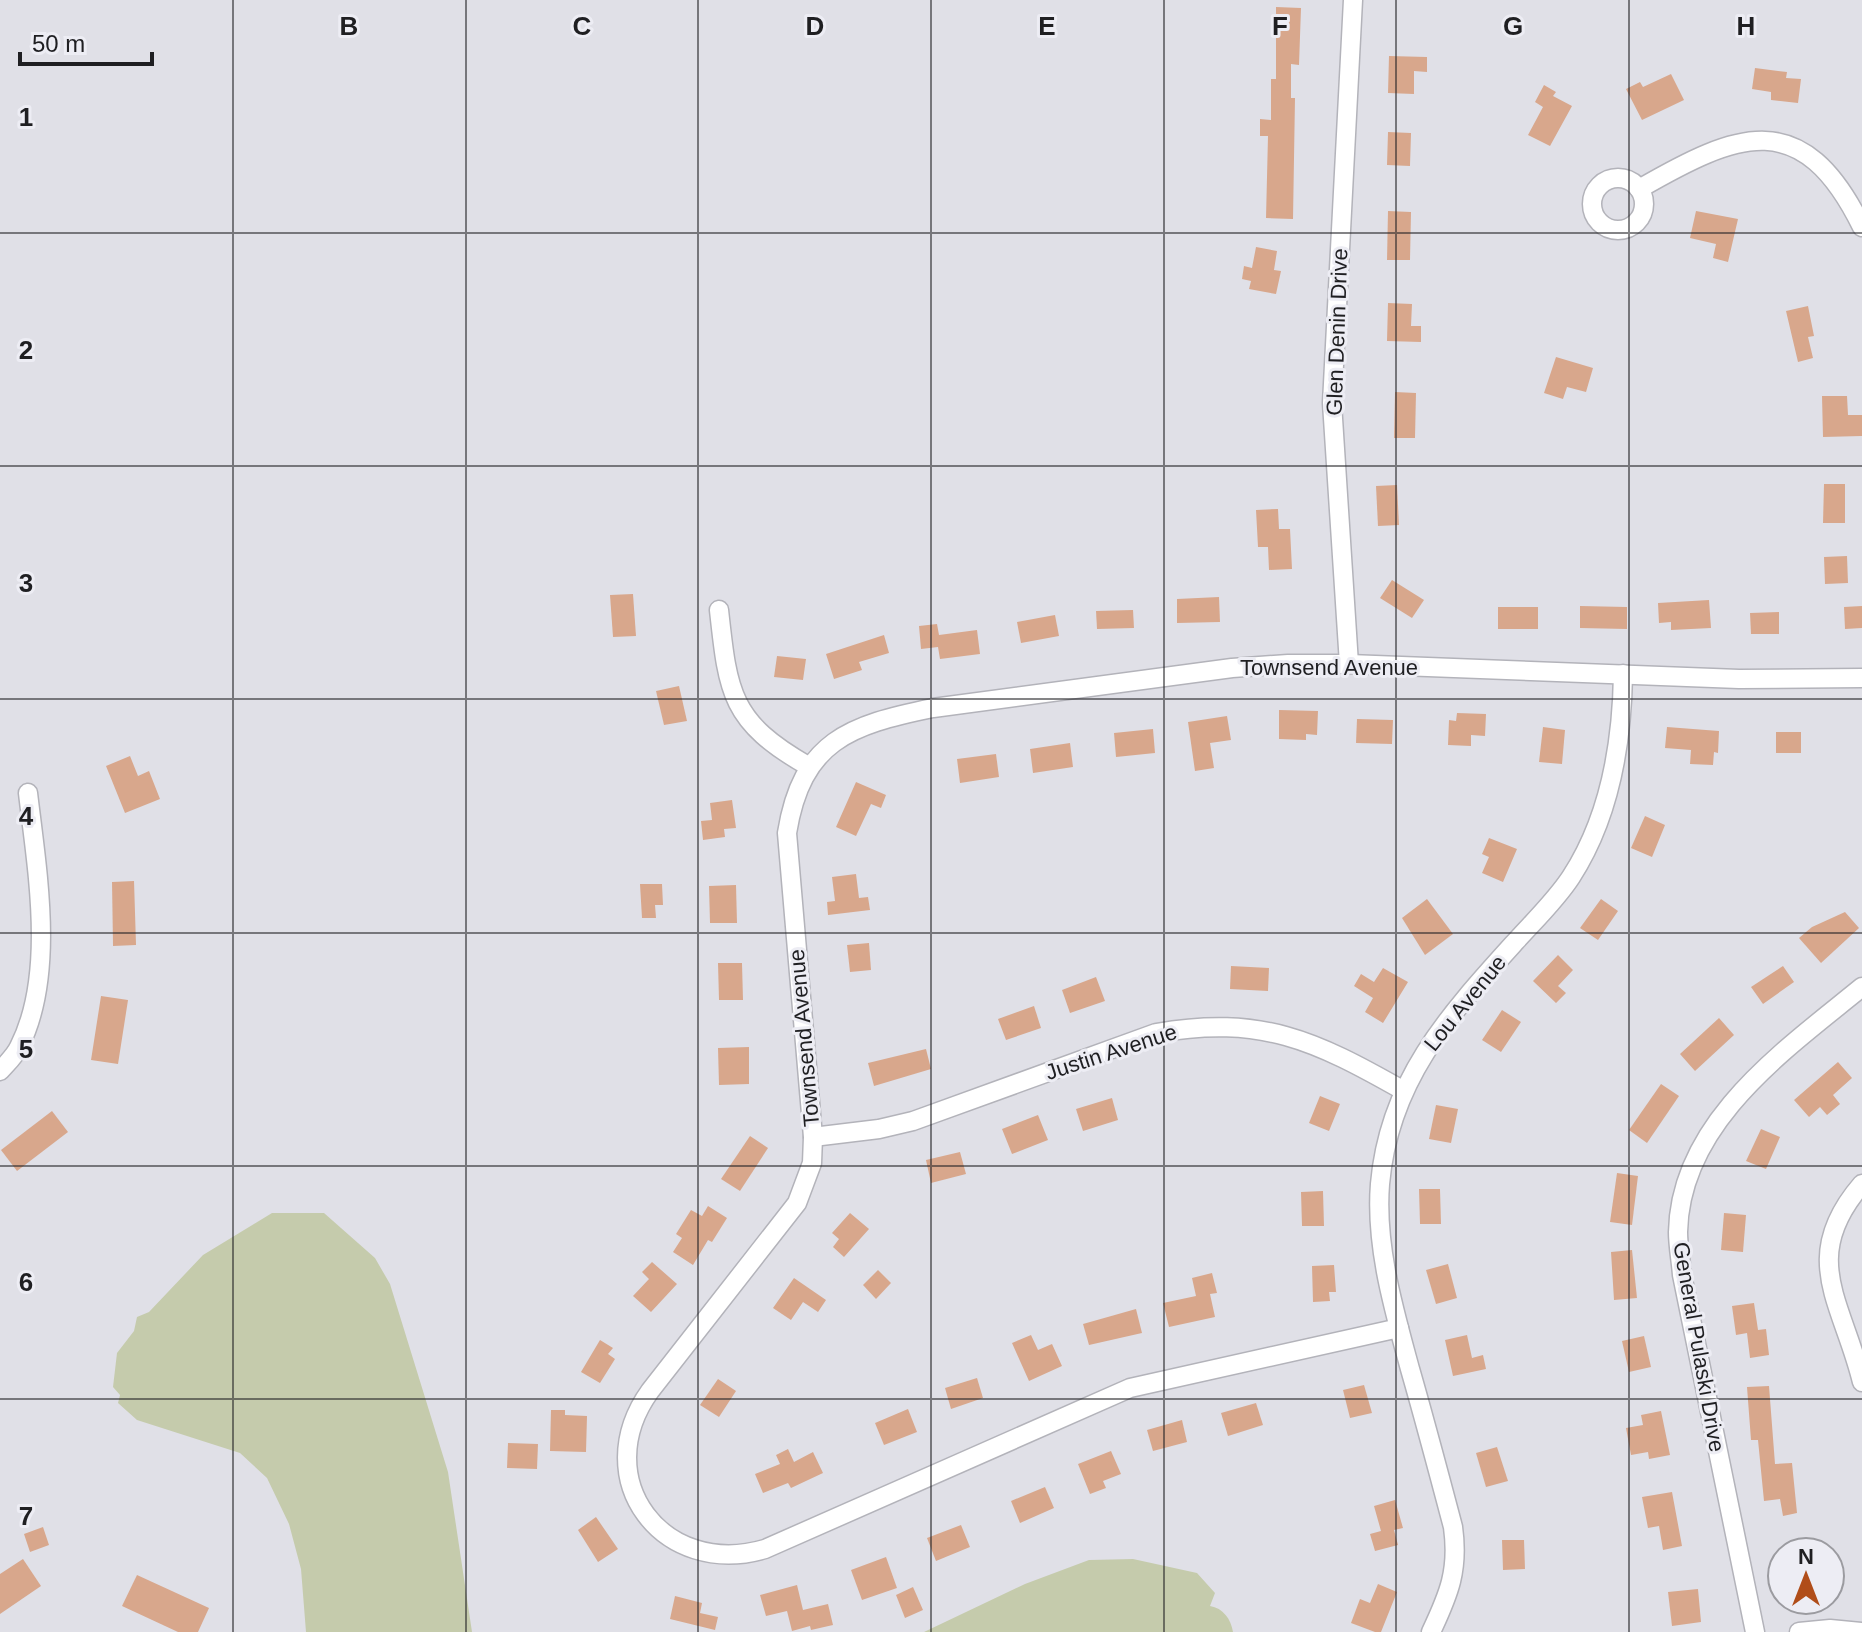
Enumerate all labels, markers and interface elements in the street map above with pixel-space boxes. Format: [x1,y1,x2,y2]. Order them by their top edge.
text: B [340,11,358,41]
text: C [573,11,592,41]
text: D [806,11,824,41]
text: E [1038,11,1056,41]
text: F [1272,11,1288,41]
text: G [1503,11,1523,41]
text: H [1737,11,1755,41]
scale bar [20,16,152,66]
text: 50 m [32,30,85,57]
text: 1 [19,102,33,132]
street label: Glen Denin Drive [1322,248,1352,416]
text: 2 [19,335,33,365]
text: 3 [19,568,33,598]
street label: Townsend Avenue [1240,655,1418,680]
text: 4 [19,801,34,831]
street label: Townsend Avenue [784,948,824,1128]
street label: Lou Avenue [1419,950,1511,1056]
street label: Justin Avenue [1042,1019,1180,1085]
text: 5 [19,1034,33,1064]
street label: General Pulaski Drive [1668,1240,1730,1454]
text: 6 [19,1267,33,1297]
text: 7 [19,1501,33,1531]
north arrow [1766,1536,1846,1616]
text: N [1798,1544,1814,1569]

